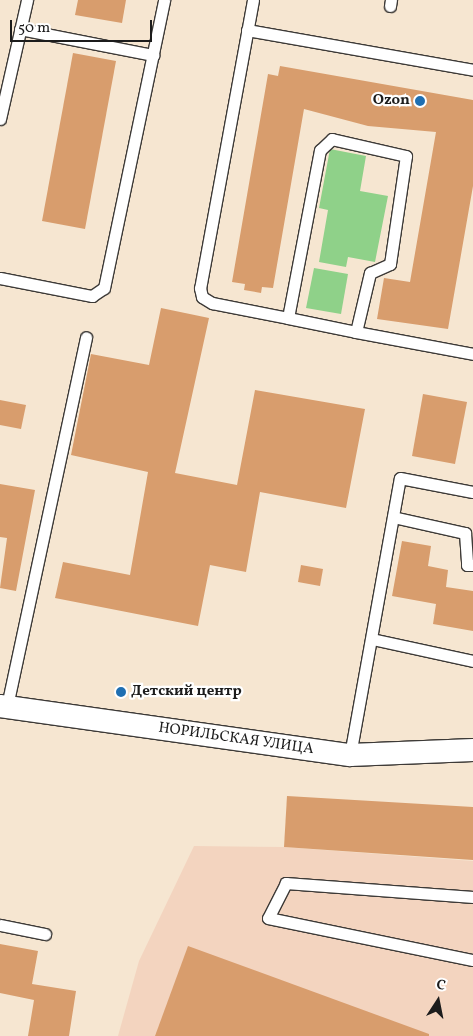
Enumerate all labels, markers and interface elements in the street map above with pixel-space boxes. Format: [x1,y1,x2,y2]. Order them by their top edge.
scale bar [12,10,155,42]
text: 50 m [18,18,50,39]
place label: Ozon [373,92,410,110]
marker: Ozon [414,95,426,107]
place label: Детский центр [131,683,242,701]
marker: Детский центр [115,686,127,698]
street label: НОРИЛЬСКАЯ УЛИЦА [157,719,315,759]
north arrow [413,976,463,1026]
text: С [435,976,447,996]

